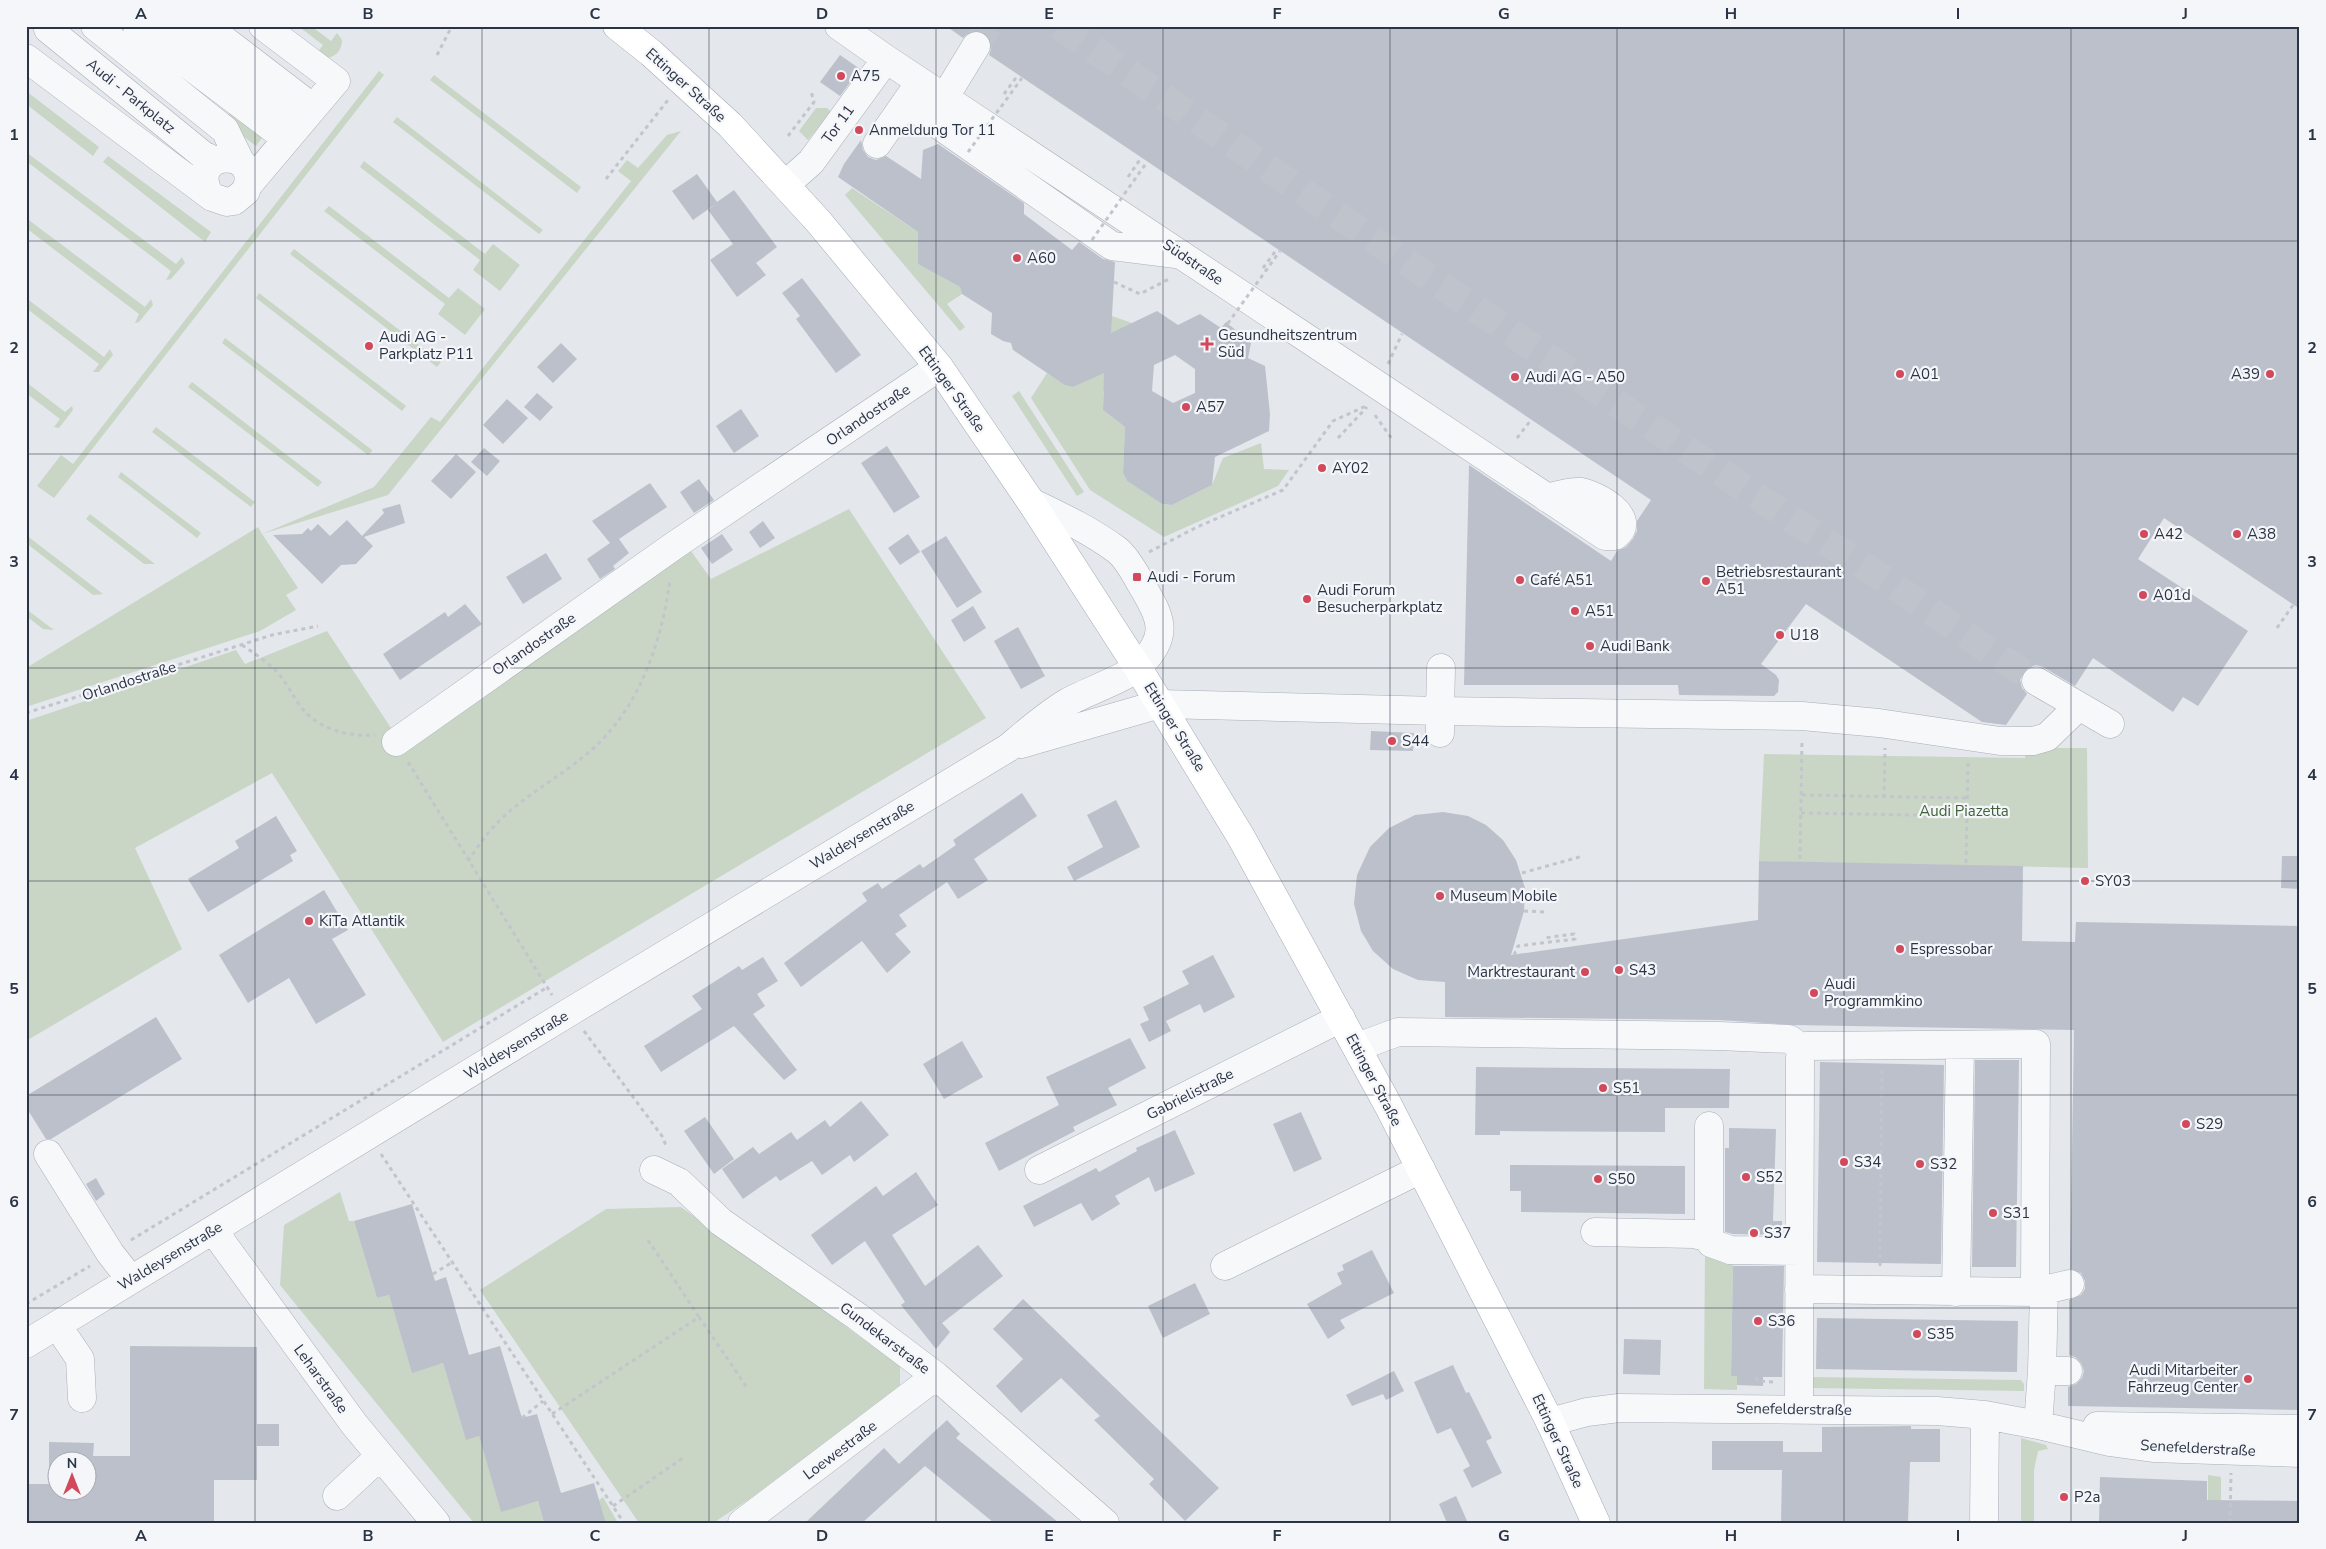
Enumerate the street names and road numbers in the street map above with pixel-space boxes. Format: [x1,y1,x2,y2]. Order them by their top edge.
street label: Ettinger Straße [641,43,731,127]
street label: Audi - Parkplatz [82,54,180,138]
street label: Tor 11 [817,101,859,147]
street label: Südstraße [1159,234,1227,290]
street label: Ettinger Straße [914,342,990,436]
street label: Orlandostraße [822,379,914,451]
street label: Orlandostraße [488,608,580,680]
street label: Orlandostraße [79,656,179,706]
street label: Ettinger Straße [1140,679,1210,776]
street label: Waldeysenstraße [806,796,918,874]
street label: Waldeysenstraße [460,1006,572,1084]
street label: Ettinger Straße [1341,1030,1407,1130]
street label: Gabrielistraße [1143,1063,1237,1125]
street label: Waldeysenstraße [114,1217,226,1295]
street label: Gundekarstraße [836,1297,934,1379]
street label: Leharstraße [289,1340,353,1418]
street label: Ettinger Straße [1527,1391,1589,1491]
street label: Senefelderstraße [1736,1398,1852,1420]
street label: Loewestraße [799,1416,881,1484]
street label: Senefelderstraße [2140,1435,2256,1461]

